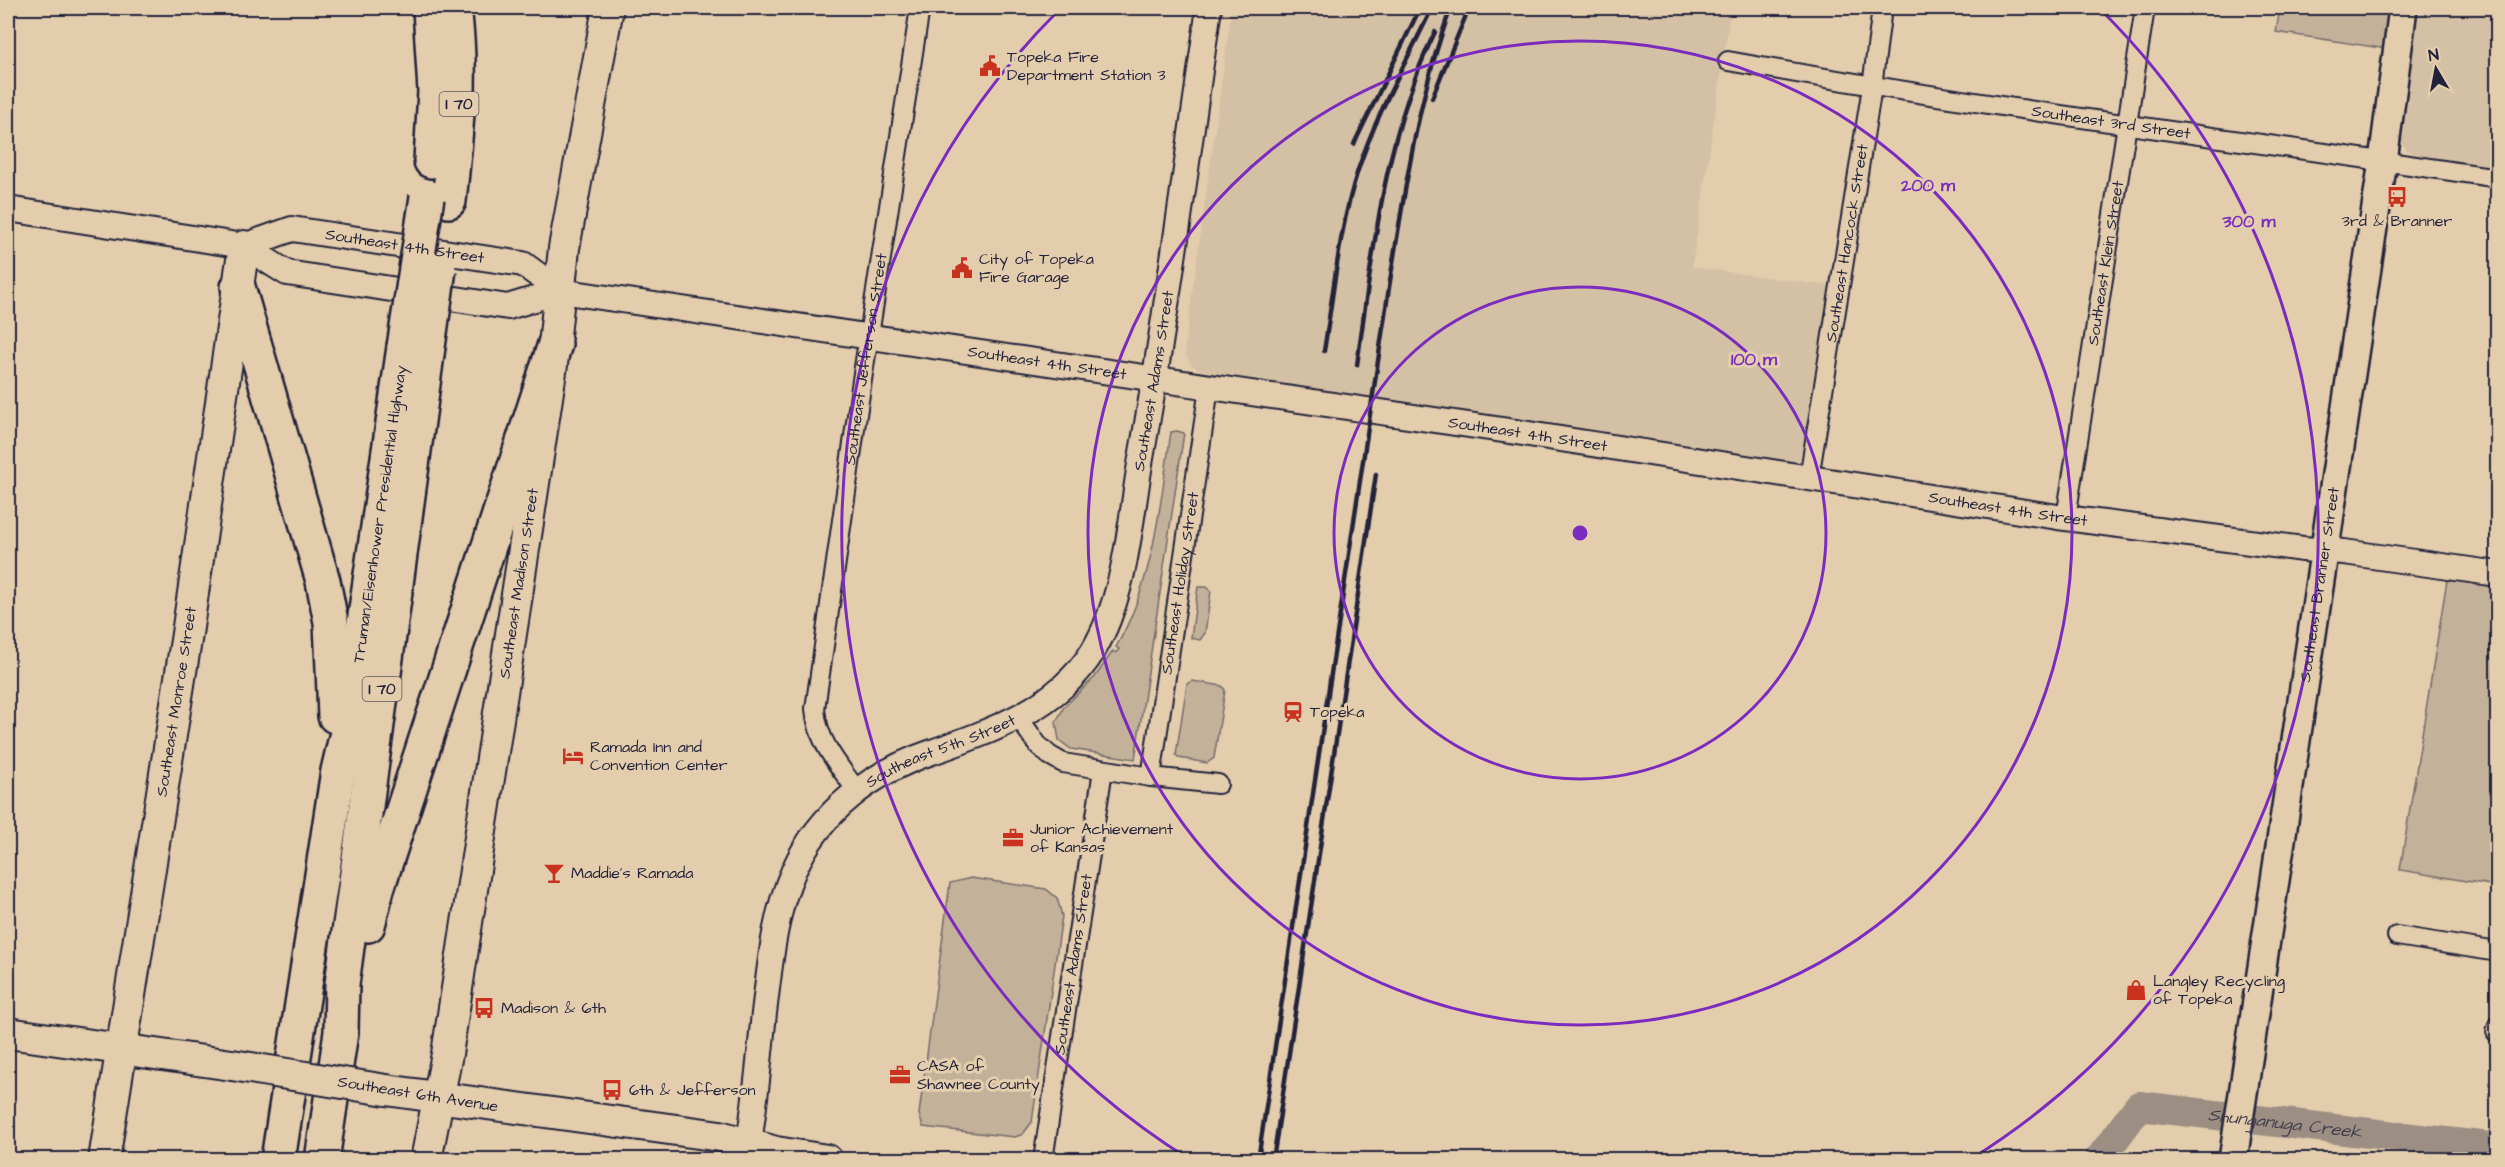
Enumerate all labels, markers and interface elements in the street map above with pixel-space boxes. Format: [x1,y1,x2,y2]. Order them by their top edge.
north arrow [2406,39,2466,99]
text: N [2427,44,2440,67]
place label: Topeka Fire Department Station 3 [1007,46,1166,86]
public building icon: Topeka Fire Department Station 3 [978,54,1002,78]
road number: I 70 [440,92,478,116]
street label: Southeast 3rd Street [2030,100,2193,145]
street label: Southeast Hancock Street [1820,142,1874,344]
text: 200 m [1900,173,1956,198]
street label: Southeast Klein Street [2082,179,2129,347]
bus stop icon: 3rd & Branner [2385,185,2409,209]
text: 300 m [2221,209,2277,234]
place label: 3rd & Branner [2342,210,2452,232]
street label: Southeast 4th Street [324,223,486,269]
place label: City of Topeka Fire Garage [979,248,1094,289]
street label: Southeast Jefferson Street [839,251,893,466]
public building icon: City of Topeka Fire Garage [950,256,974,280]
street label: Southeast Adams Street [1128,289,1179,473]
street label: Southeast 4th Street [966,340,1129,386]
text: 100 m [1731,347,1778,372]
street label: Truman/Eisenhower Presidential Highway [347,364,413,664]
street label: Southeast 4th Street [1447,411,1609,457]
street label: Southeast Branner Street [2294,485,2345,684]
street label: Southeast Madison Street [493,486,544,680]
street label: Southeast 4th Street [1927,486,2089,532]
street label: Southeast Holiday Street [1155,490,1204,676]
centre of rings [1570,523,1590,543]
street label: Southeast Monroe Street [150,605,202,798]
road number: I 70 [362,677,401,701]
station icon: Topeka [1281,700,1305,724]
place label: Topeka [1310,701,1365,723]
street label: Southeast 5th Street [861,709,1020,793]
place label: Ramada Inn and Convention Center [590,736,728,776]
hotel icon: Ramada Inn and Convention Center [561,744,585,768]
place label: Junior Achievement of Kansas [1030,818,1174,858]
office icon: Junior Achievement of Kansas [1001,826,1025,850]
bar icon: Maddie's Ramada [542,861,566,885]
place label: Maddie's Ramada [571,862,693,884]
street label: Southeast Adams Street [1048,872,1098,1056]
place label: Langley Recycling of Topeka [2153,970,2285,1010]
shop icon: Langley Recycling of Topeka [2124,978,2148,1002]
bus stop icon: Madison & 6th [472,996,496,1020]
place label: Madison & 6th [501,997,606,1019]
place label: CASA of Shawnee County [917,1055,1040,1096]
office icon: CASA of Shawnee County [888,1063,912,1087]
street label: Southeast 6th Avenue [336,1070,500,1118]
bus stop icon: 6th & Jefferson [600,1078,624,1102]
place label: 6th & Jefferson [629,1079,756,1101]
water label: Shunganuga Creek [2207,1102,2364,1145]

